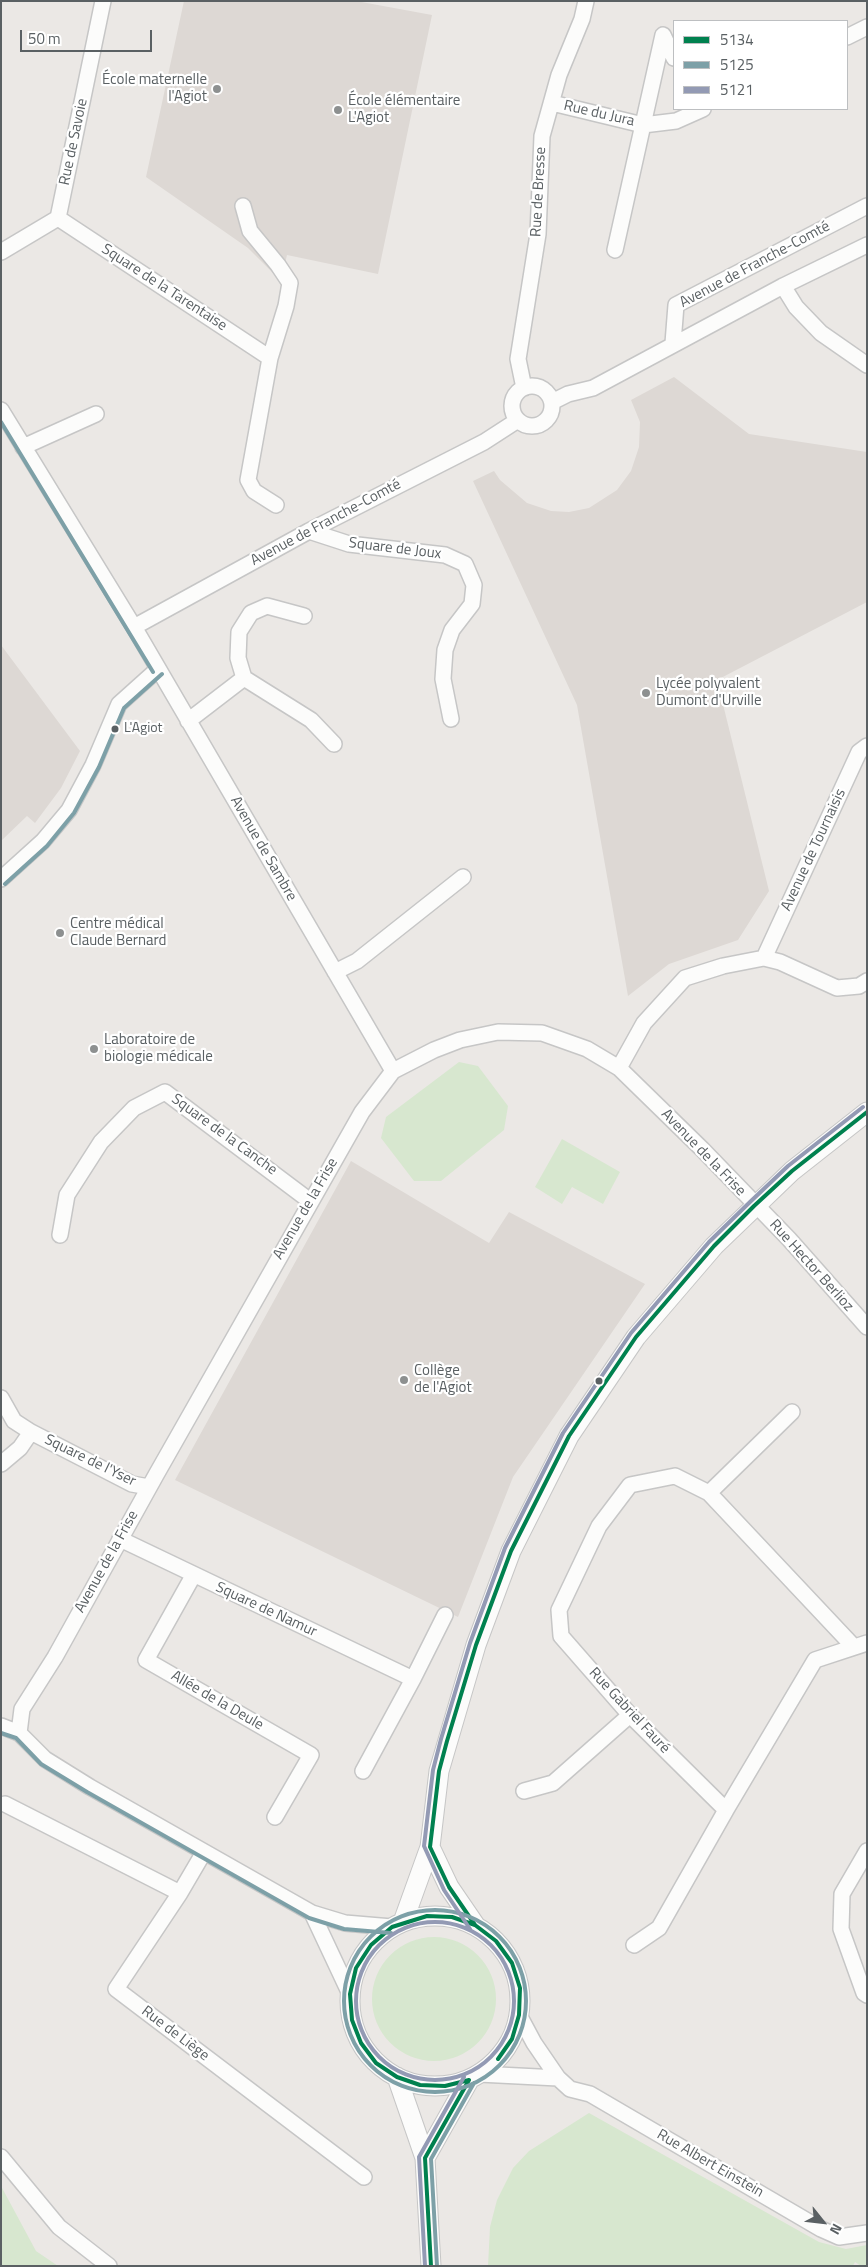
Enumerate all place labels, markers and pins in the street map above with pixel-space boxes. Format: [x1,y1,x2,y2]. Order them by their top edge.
place label: École maternelle l'Agiot [102,71,207,106]
marker: École maternelle l'Agiot [211,83,223,95]
place label: École élémentaire L'Agiot [348,92,460,127]
marker: École élémentaire L'Agiot [332,104,344,116]
place label: Lycée polyvalent Dumont d'Urville [656,675,762,710]
marker: Lycée polyvalent Dumont d'Urville [640,687,652,699]
place label: L'Agiot [124,721,162,737]
marker: L'Agiot [110,724,120,734]
place label: Centre médical Claude Bernard [70,915,166,950]
marker: Centre médical Claude Bernard [54,927,66,939]
place label: Laboratoire de biologie médicale [104,1031,213,1066]
marker: Laboratoire de biologie médicale [88,1043,100,1055]
place label: Collège de l'Agiot [414,1362,472,1397]
marker: Collège de l'Agiot [398,1374,410,1386]
unlabelled marker [594,1376,604,1386]

